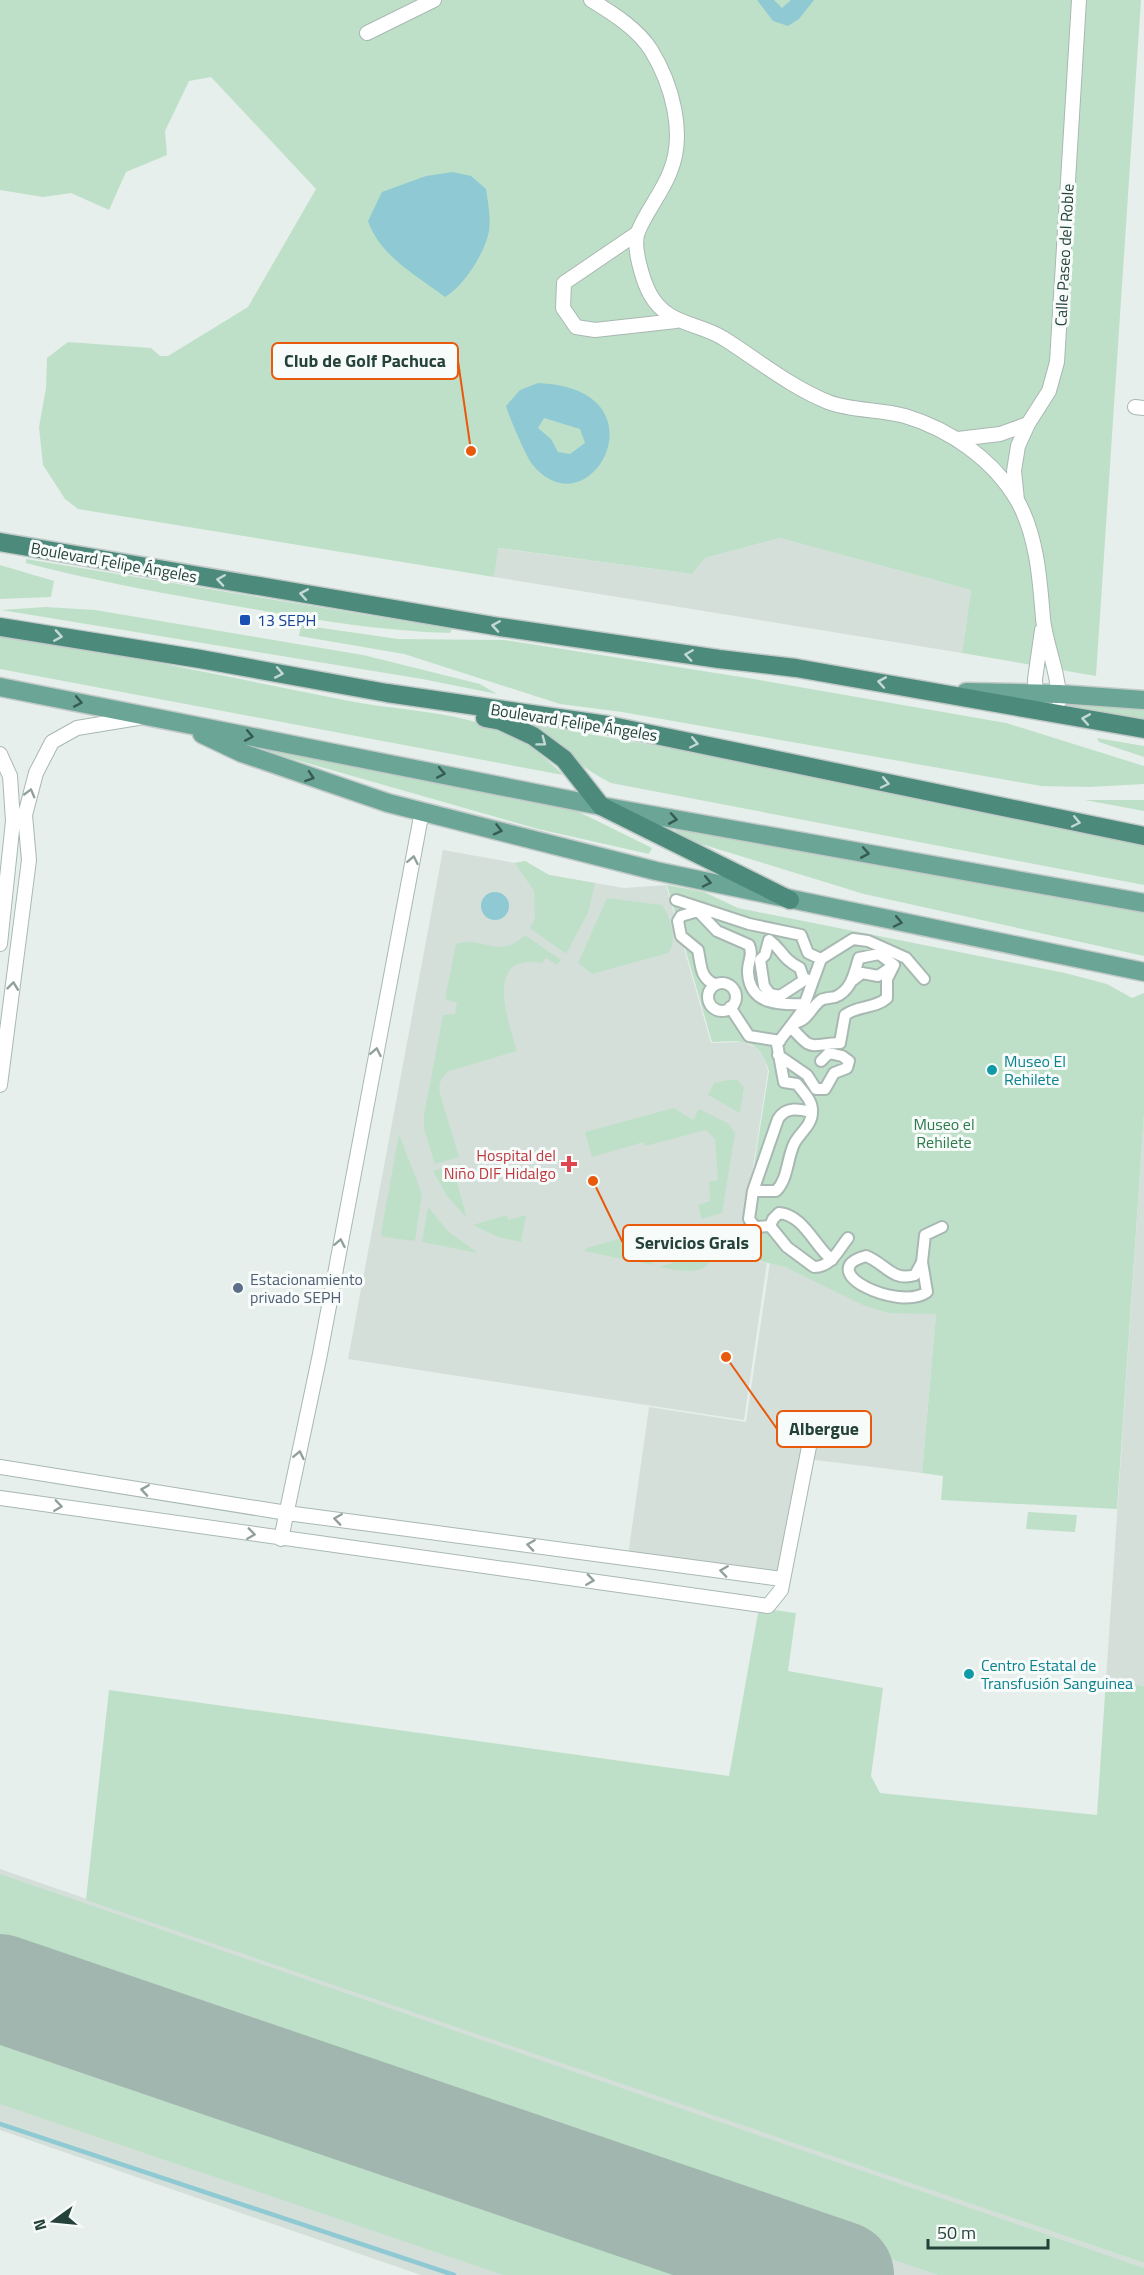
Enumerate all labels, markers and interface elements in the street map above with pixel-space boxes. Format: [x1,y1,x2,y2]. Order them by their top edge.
street label: Calle Paseo del Roble [1048,183,1080,327]
callout: Club de Golf Pachuca [272,343,458,379]
text: Club de Golf Pachuca [284,347,446,374]
street label: Boulevard Felipe Ángeles [29,536,199,588]
one-way arrow [217,574,227,587]
one-way arrow [299,588,308,600]
place label: 13 SEPH [257,608,316,632]
marker: 13 SEPH [238,613,252,627]
one-way arrow [491,620,501,633]
one-way arrow [53,630,62,642]
one-way arrow [684,649,694,661]
one-way arrow [273,666,283,679]
one-way arrow [877,676,887,689]
one-way arrow [73,695,83,708]
street label: Boulevard Felipe Ángeles [489,697,659,747]
one-way arrow [1082,713,1092,726]
one-way arrow [244,729,254,742]
one-way arrow [535,735,546,746]
one-way arrow [688,736,698,749]
one-way arrow [435,766,445,779]
one-way arrow [304,769,315,782]
one-way arrow [879,776,889,789]
one-way arrow [23,788,35,798]
one-way arrow [668,812,678,824]
one-way arrow [1070,815,1080,828]
one-way arrow [492,822,502,835]
one-way arrow [860,846,870,859]
one-way arrow [406,856,419,866]
one-way arrow [702,875,712,888]
one-way arrow [893,915,903,928]
one-way arrow [6,981,19,990]
one-way arrow [369,1047,382,1057]
place label: Museo El Rehilete [1004,1049,1066,1091]
marker: Museo El Rehilete [985,1063,999,1077]
park label: Museo el Rehilete [913,1112,975,1154]
place label: Hospital del Niño DIF Hidalgo [444,1143,556,1185]
marker: Hospital del Niño DIF Hidalgo [560,1155,578,1173]
callout: Servicios Grals [623,1225,761,1261]
text: Servicios Grals [635,1229,749,1256]
one-way arrow [333,1239,346,1249]
place label: Estacionamiento privado SEPH [250,1267,363,1309]
marker: Estacionamiento privado SEPH [231,1281,245,1295]
callout: Albergue [777,1411,871,1447]
text: Albergue [789,1415,859,1442]
one-way arrow [292,1451,305,1461]
one-way arrow [141,1485,150,1497]
one-way arrow [53,1500,63,1512]
one-way arrow [333,1514,343,1526]
one-way arrow [246,1528,255,1540]
one-way arrow [527,1540,536,1552]
one-way arrow [720,1566,729,1578]
one-way arrow [585,1574,594,1586]
place label: Centro Estatal de Transfusión Sanguinea [981,1653,1133,1695]
marker: Centro Estatal de Transfusión Sanguinea [962,1667,976,1681]
north arrow [24,2191,84,2251]
scale bar [928,2212,1048,2250]
text: N [26,2216,53,2233]
text: 50 m [937,2219,976,2246]

